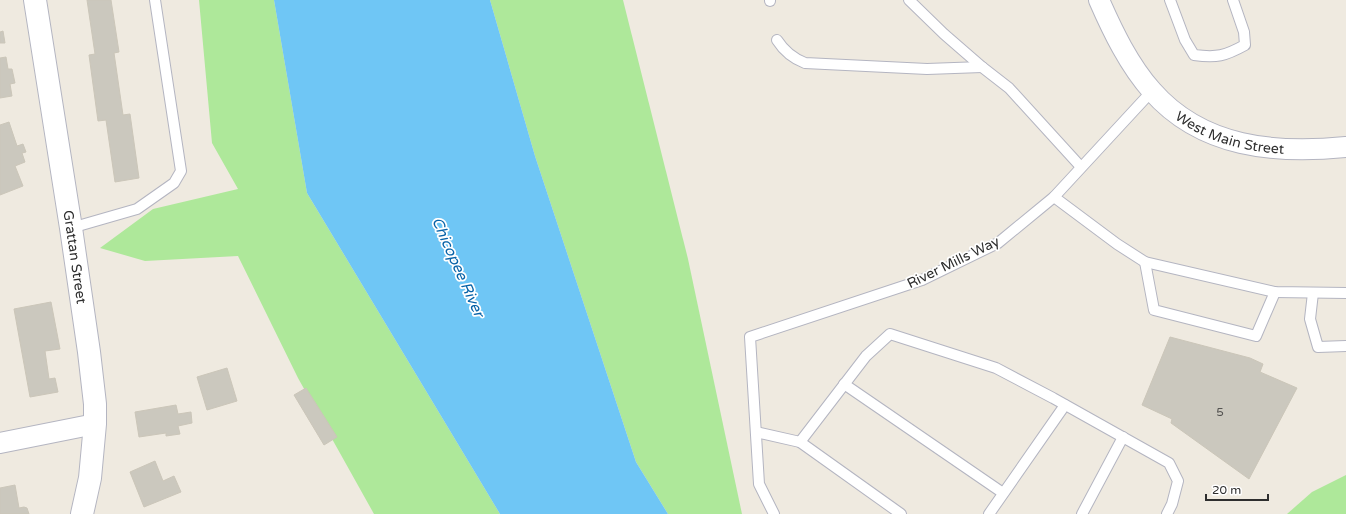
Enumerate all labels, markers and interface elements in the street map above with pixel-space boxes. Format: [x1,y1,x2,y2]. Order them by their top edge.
street label: West Main Street [1172,108,1285,158]
street label: Grattan Street [59,209,90,306]
water label: Chicopee River [428,214,489,322]
street label: River Mills Way [904,233,1003,292]
house number: 5 [1216,405,1224,419]
scale bar [1206,476,1268,502]
text: 20 m [1212,483,1241,497]

